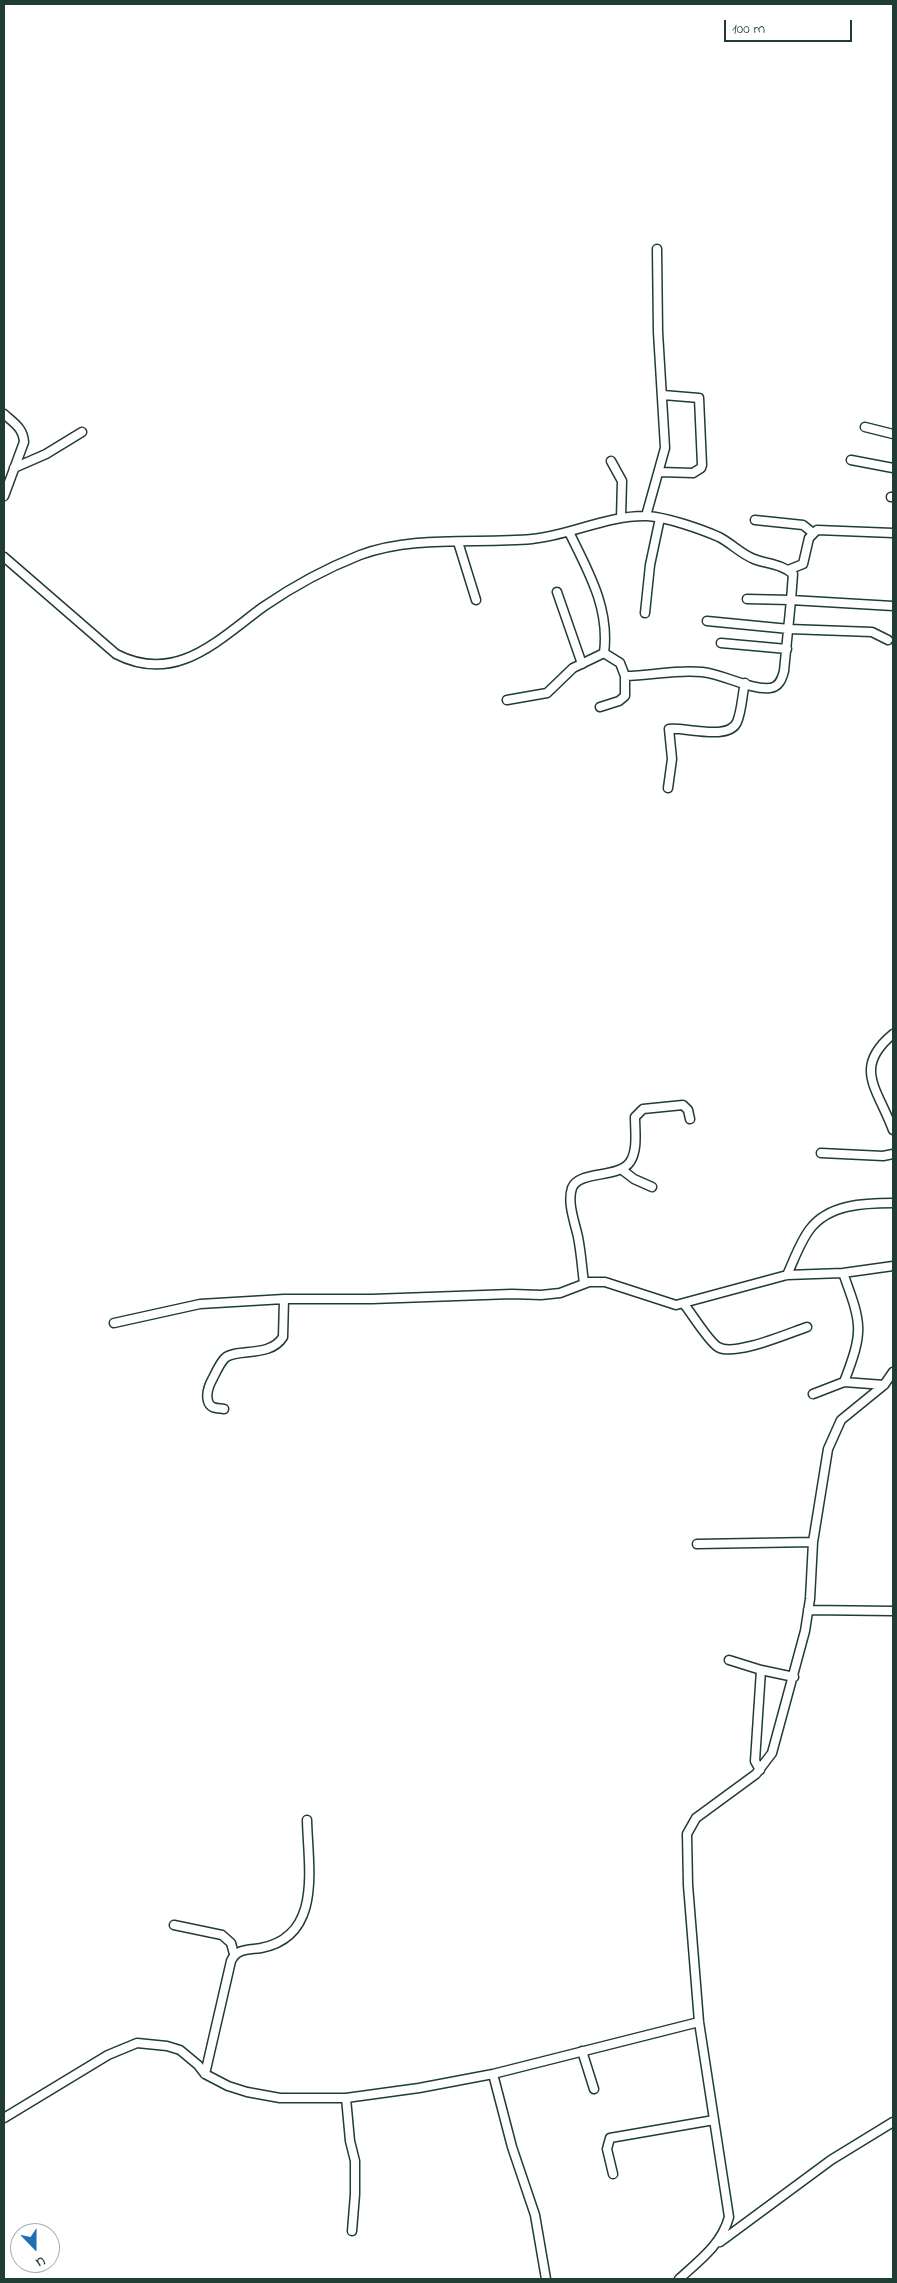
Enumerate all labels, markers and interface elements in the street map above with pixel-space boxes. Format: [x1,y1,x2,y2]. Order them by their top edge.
scale bar [727,10,854,42]
text: 100 m [732,18,765,40]
north arrow [10,2223,60,2273]
text: U [32,2250,48,2273]

